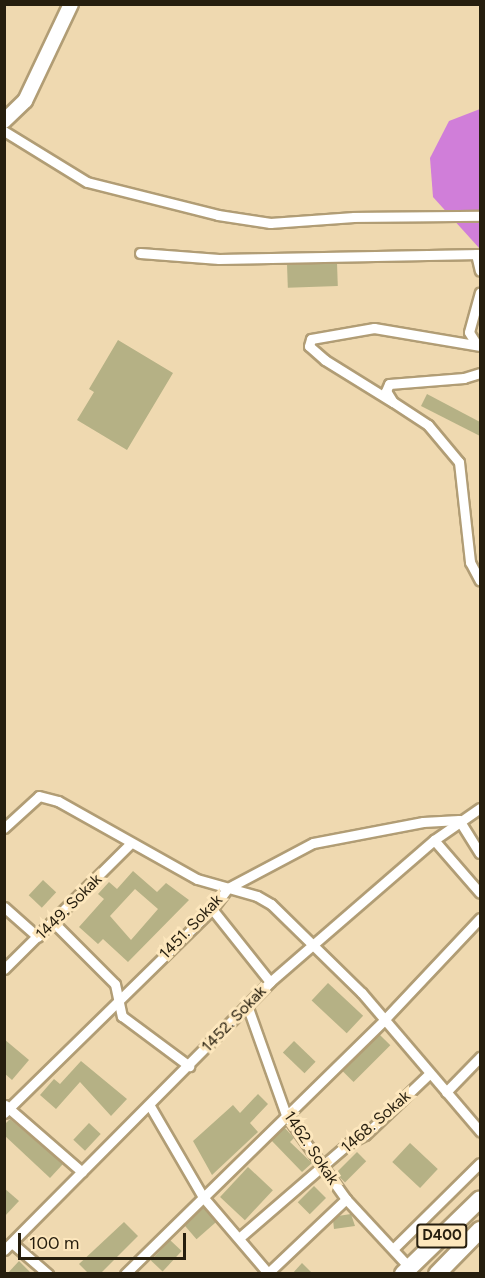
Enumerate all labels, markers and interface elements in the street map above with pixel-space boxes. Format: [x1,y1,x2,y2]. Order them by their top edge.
street label: 1449. Sokak [32,870,106,944]
street label: 1451. Sokak [156,891,226,963]
street label: 1452. Sokak [198,982,270,1056]
street label: 1468. Sokak [338,1087,414,1157]
street label: 1462. Sokak [279,1108,343,1188]
scale bar [21,1221,189,1259]
road number: D400 [415,1224,469,1248]
text: 100 m [29,1232,79,1254]

